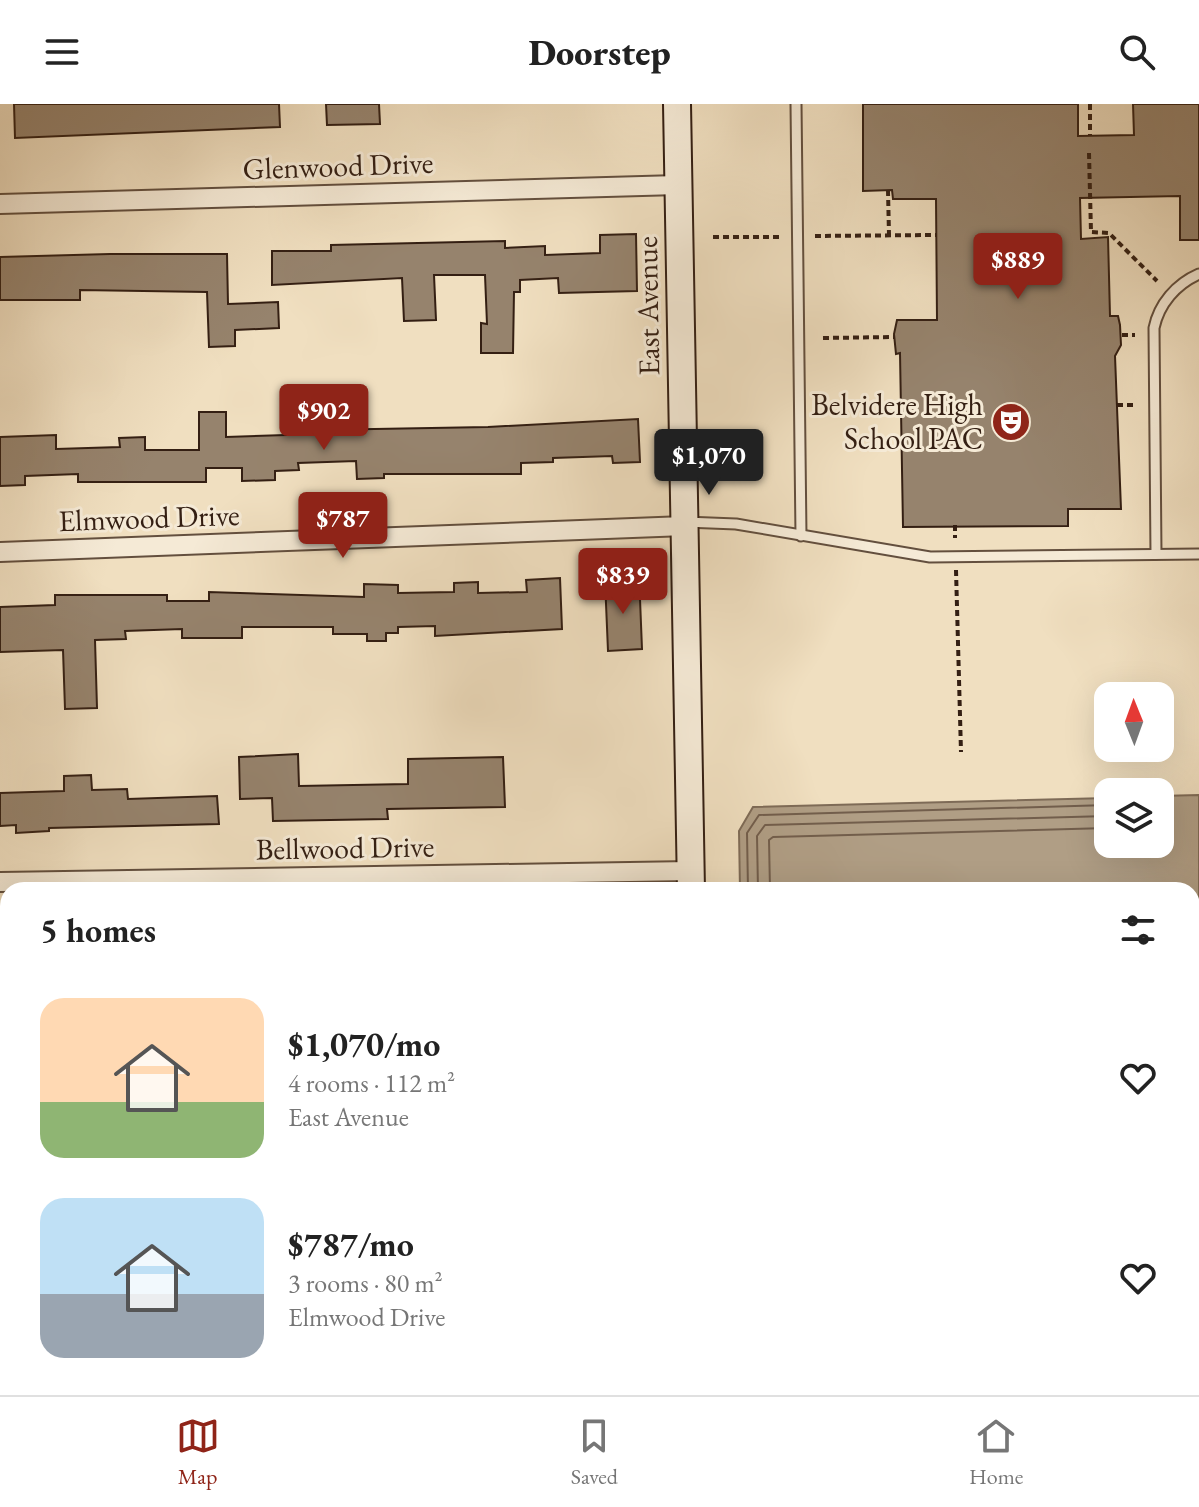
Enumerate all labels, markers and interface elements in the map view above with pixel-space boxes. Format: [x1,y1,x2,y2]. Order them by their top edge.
text: Doorstep [528,29,671,76]
icon: menu [40,30,84,74]
icon: search [1115,30,1159,74]
street label: Glenwood Drive [242,143,434,188]
pin: $889 [971,233,1065,301]
street label: East Avenue [627,236,668,376]
text: $889 [991,242,1045,276]
pin: $902 [277,384,371,452]
place label: Belvidere High School PAC [811,385,983,458]
text: $902 [297,393,351,427]
theatre icon: Belvidere High School PAC [990,401,1032,443]
pin: $1,070 [644,429,774,497]
text: $1,070 [672,438,746,472]
pin: $787 [296,492,390,560]
street label: Elmwood Drive [58,495,240,540]
text: $787 [316,501,370,535]
pin: $839 [576,548,670,616]
text: $839 [596,557,650,591]
north arrow [1094,682,1174,762]
map controls [1094,682,1174,858]
button: layers [1094,778,1174,858]
street label: Bellwood Drive [255,826,435,869]
text: 5 homes [40,908,156,952]
icon: filters [1116,908,1160,952]
text: $1,070/mo [288,1022,440,1066]
icon: home [104,1030,200,1126]
icon: heart [1116,1056,1160,1100]
text: 4 rooms · 112 m² [288,1066,455,1100]
text: East Avenue [288,1100,409,1134]
text: $787/mo [288,1222,414,1266]
icon: home [104,1230,200,1326]
icon: heart [1116,1256,1160,1300]
text: 3 rooms · 80 m² [288,1266,443,1300]
text: Elmwood Drive [288,1300,445,1334]
tab: Map [176,1414,220,1491]
tab: Saved [571,1414,618,1491]
tab: Home [969,1414,1023,1491]

